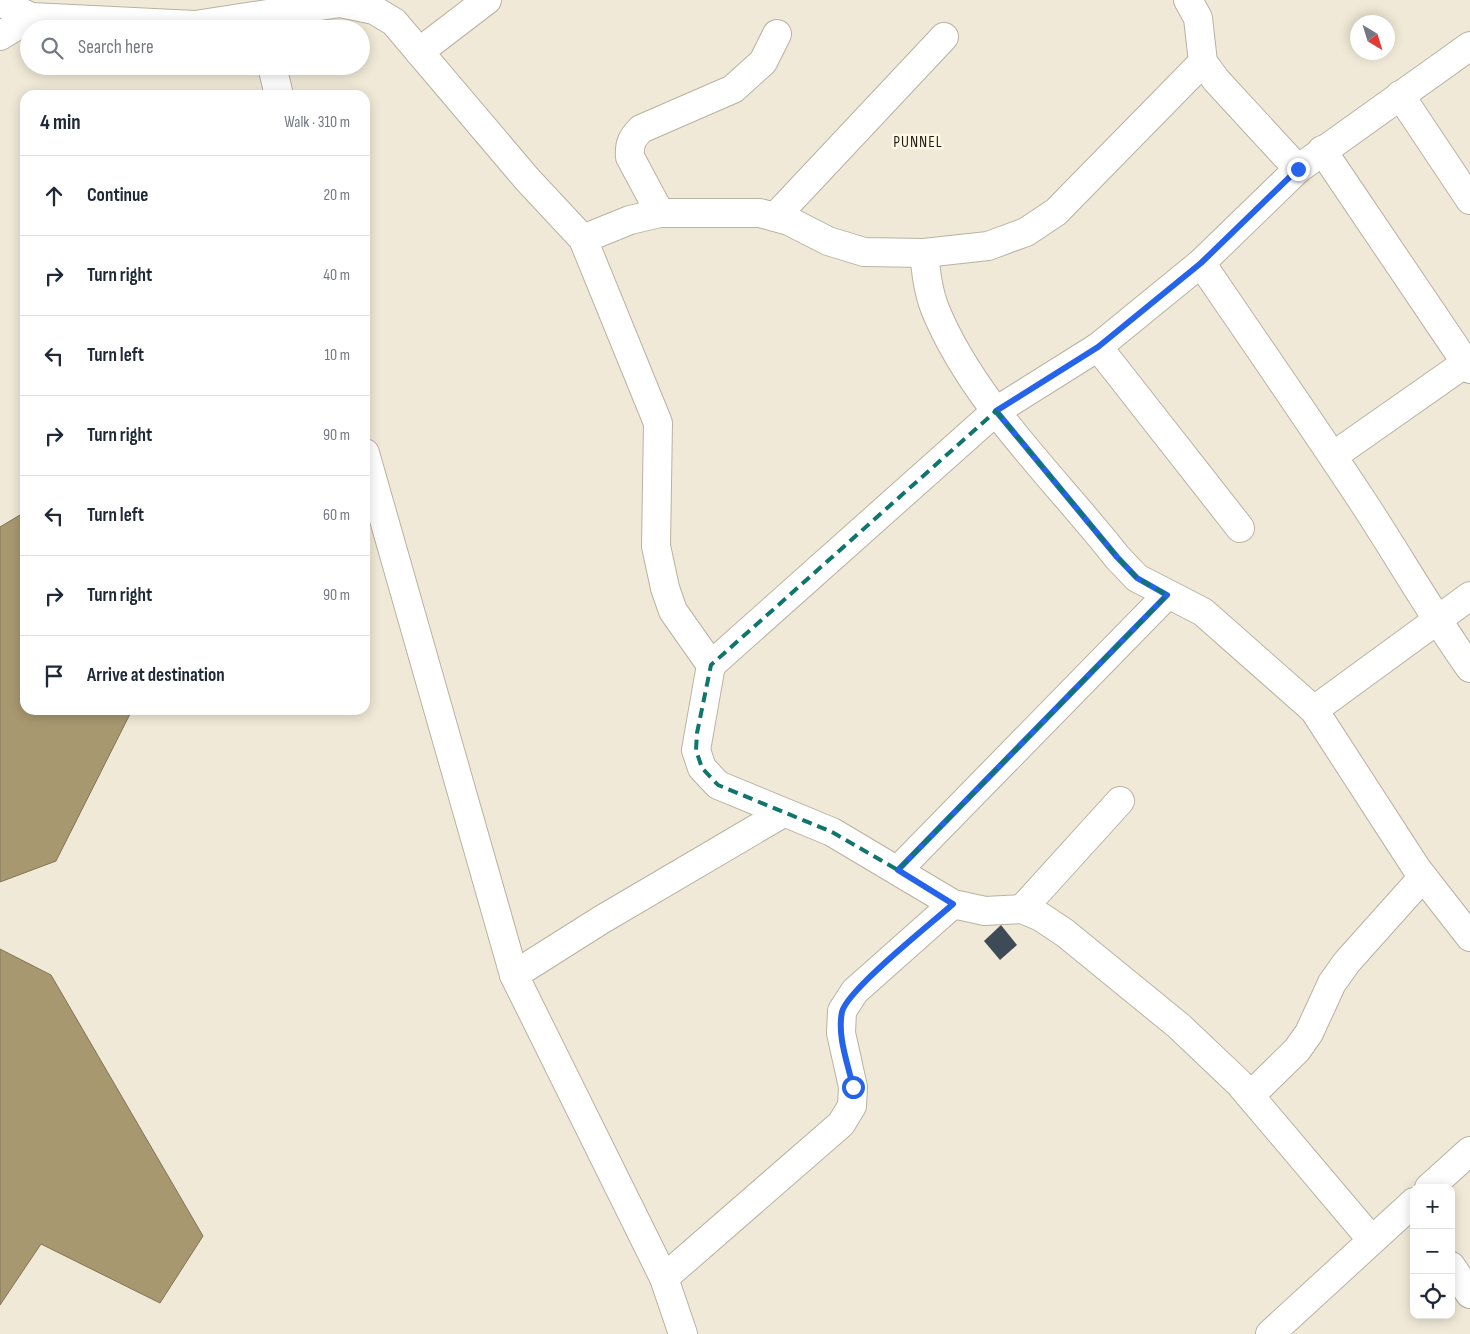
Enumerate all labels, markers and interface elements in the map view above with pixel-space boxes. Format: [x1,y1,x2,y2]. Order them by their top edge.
north arrow [1350,15,1395,60]
search box [20,20,370,75]
icon: search [38,34,66,62]
text: Search here [78,36,154,59]
text: 4 min [40,110,81,135]
text: Walk · 310 m [284,113,350,132]
district label: PUNNEL [893,133,943,152]
route end [1287,158,1310,181]
icon: ahead [40,182,68,210]
text: Continue [87,184,148,207]
text: 20 m [323,186,350,205]
icon: right [40,262,68,290]
text: Turn right [87,264,152,287]
text: 40 m [323,266,350,285]
icon: left [40,342,68,370]
text: Turn left [87,344,144,367]
text: 10 m [324,346,350,365]
icon: right [40,422,68,450]
text: Turn right [87,424,152,447]
text: 90 m [323,426,350,445]
icon: left [40,502,68,530]
text: Turn left [87,504,144,527]
text: 60 m [323,506,350,525]
icon: right [40,582,68,610]
text: Turn right [87,584,152,607]
text: 90 m [323,586,350,605]
icon: arrive [40,662,68,690]
text: Arrive at destination [87,664,225,687]
route start [842,1076,865,1099]
map controls [1410,1184,1455,1319]
button: + [1410,1184,1455,1229]
button: − [1410,1229,1455,1274]
button: locate [1410,1274,1455,1319]

